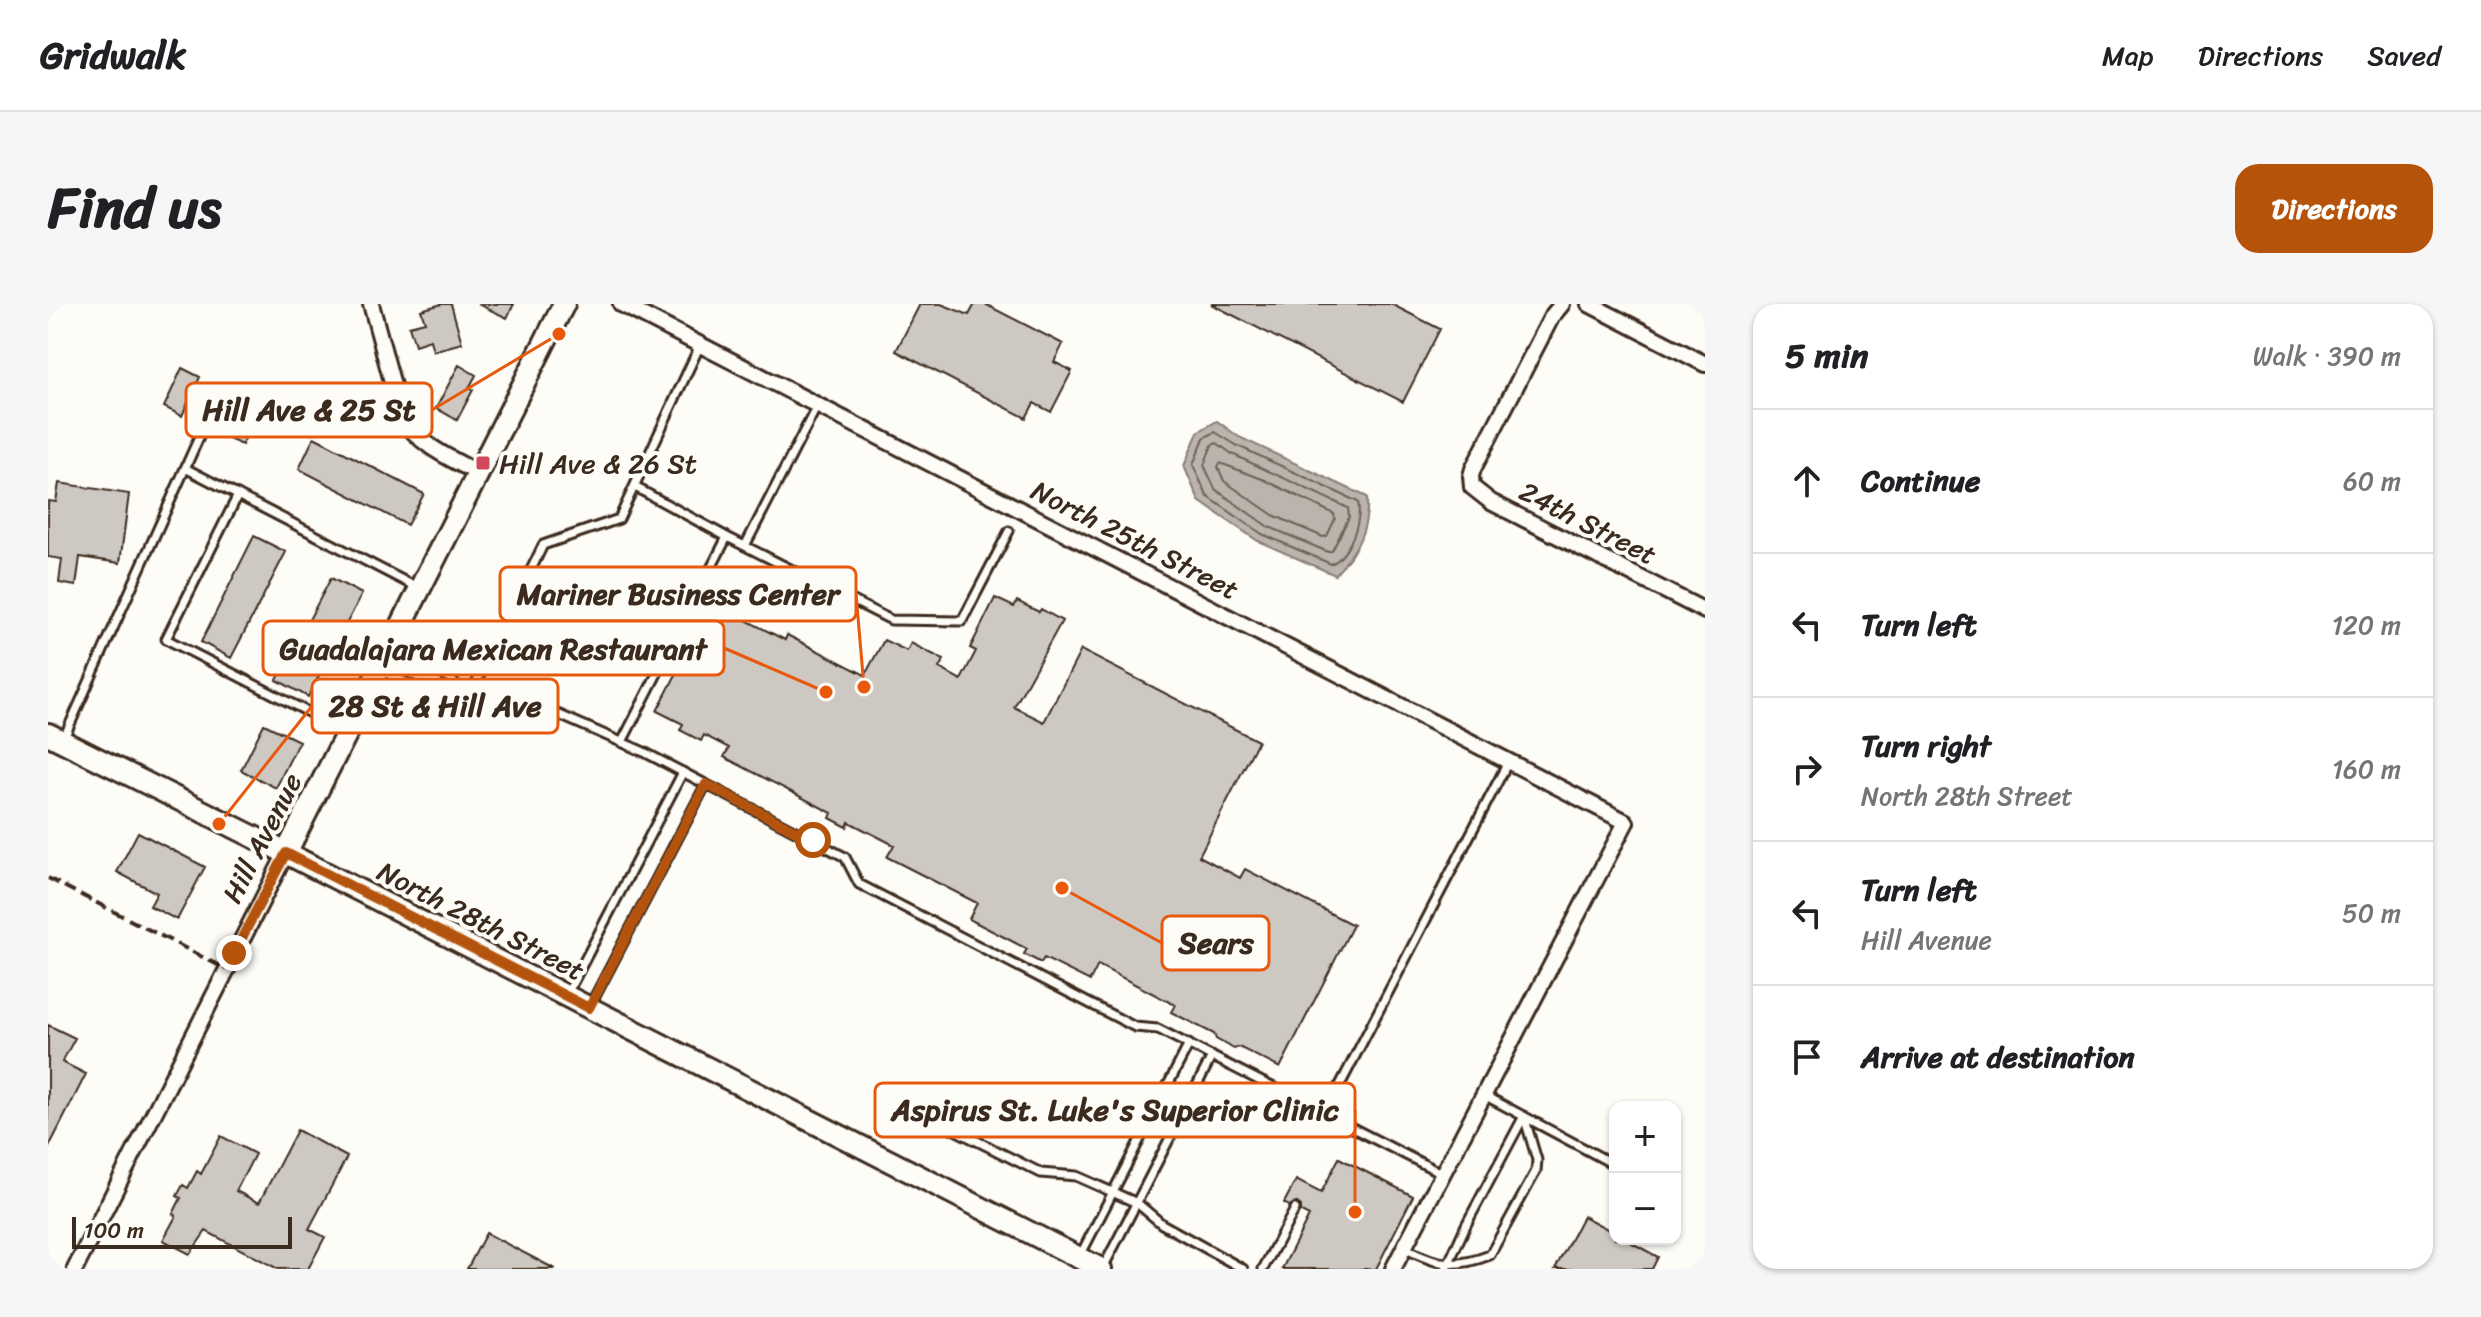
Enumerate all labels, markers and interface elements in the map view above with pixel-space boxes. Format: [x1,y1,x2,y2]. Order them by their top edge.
text: Gridwalk [40,22,186,89]
text: Map [2102,31,2154,80]
text: Directions [2198,31,2323,80]
text: Saved [2367,31,2441,80]
text: Find us [48,159,221,258]
button: Directions [2235,164,2433,253]
text: 5 min [1785,326,1868,386]
text: Walk · 390 m [2253,333,2401,379]
callout: Hill Ave & 25 St [186,383,432,437]
text: Hill Ave & 25 St [202,383,416,437]
place label: Hill Ave & 26 St [499,439,697,488]
marker: Hill Ave & 26 St [474,454,492,472]
text: Continue [1861,454,1980,508]
text: 60 m [2343,458,2401,504]
icon: ahead [1785,459,1829,503]
street label: North 25th Street [1022,466,1248,614]
street label: 24th Street [1510,467,1666,579]
callout: Mariner Business Center [500,567,856,621]
text: Mariner Business Center [516,567,842,621]
text: Turn left [1861,598,1977,652]
text: 120 m [2332,602,2401,648]
icon: left [1785,603,1829,647]
callout: Guadalajara Mexican Restaurant [263,621,724,675]
text: Guadalajara Mexican Restaurant [279,622,708,676]
callout: 28 St & Hill Ave [312,679,558,733]
text: 28 St & Hill Ave [328,679,542,733]
text: Turn right [1861,719,1991,773]
text: 160 m [2332,746,2401,792]
icon: right [1785,747,1829,791]
street label: Hill Avenue [208,764,316,912]
text: North 28th Street [1861,773,2073,819]
route start [795,822,831,858]
street label: North 28th Street [368,847,594,995]
text: Turn left [1861,863,1977,917]
text: 50 m [2342,890,2401,936]
icon: left [1785,891,1829,935]
callout: Sears [1162,916,1269,970]
text: Sears [1177,916,1255,970]
text: Hill Avenue [1861,917,1992,963]
route end [216,935,252,971]
text: Arrive at destination [1861,1030,2135,1084]
icon: arrive [1785,1035,1829,1079]
callout: Aspirus St. Luke's Superior Clinic [875,1083,1355,1137]
text: Aspirus St. Luke's Superior Clinic [889,1083,1340,1137]
map controls [1609,1101,1681,1245]
button: + [1609,1101,1681,1173]
button: − [1609,1173,1681,1245]
text: 100 m [84,1211,144,1250]
scale bar [72,1213,292,1249]

